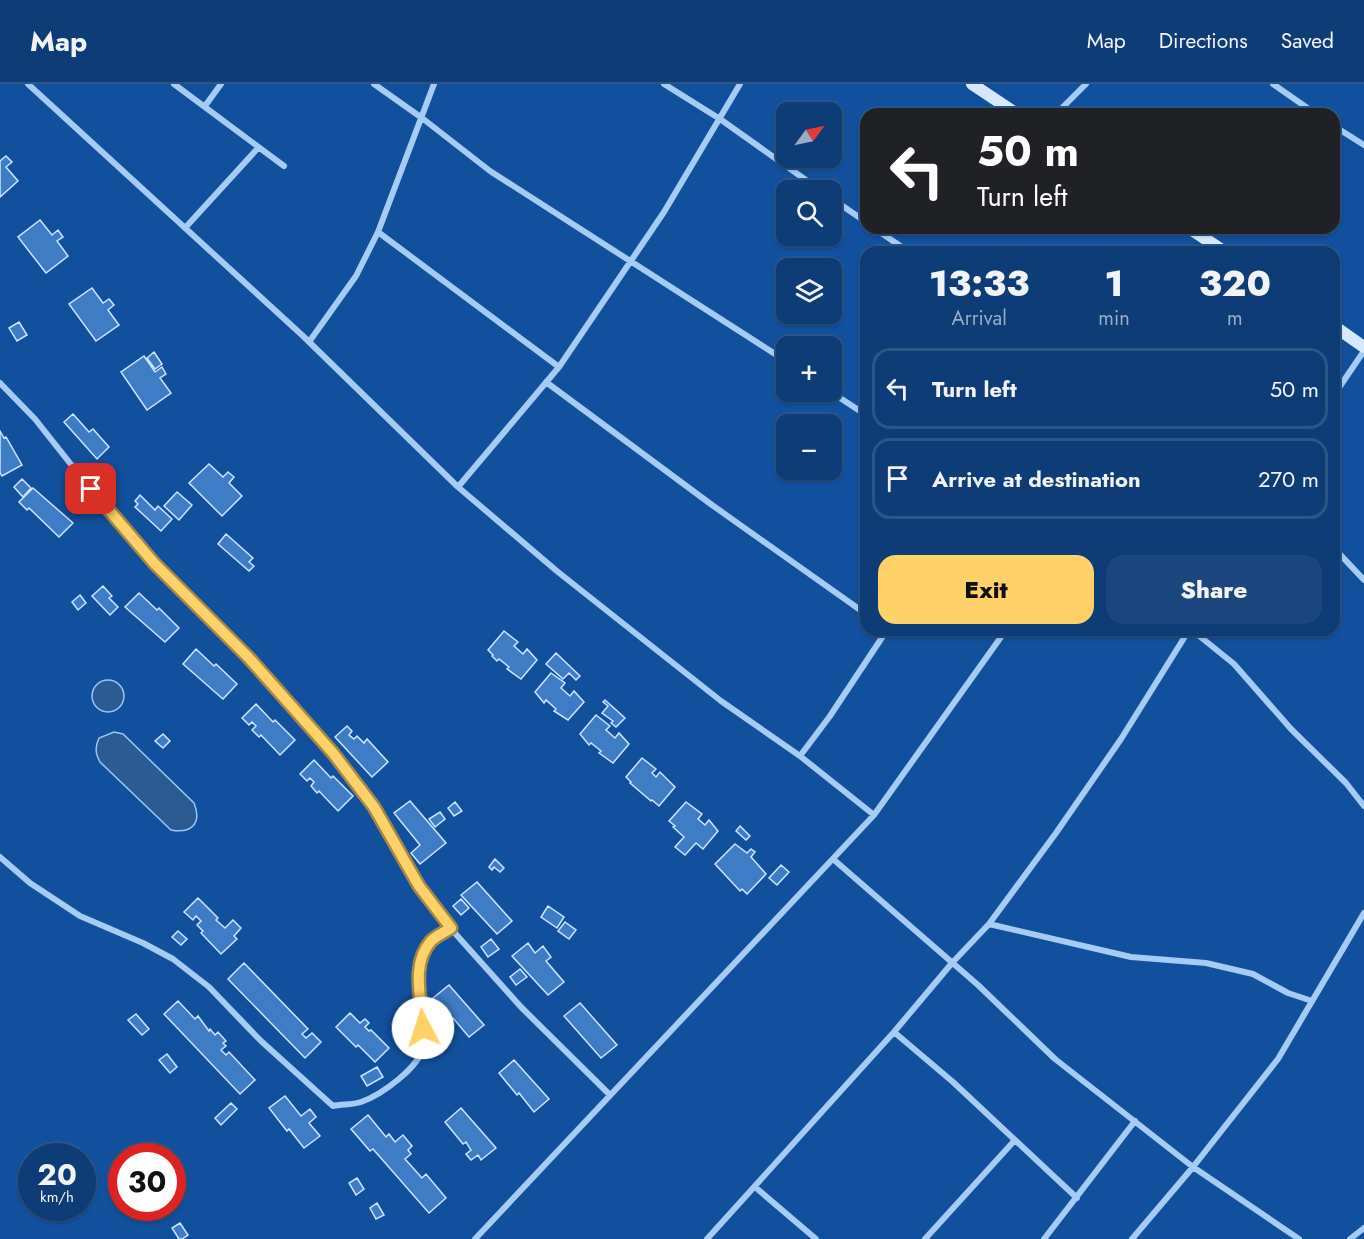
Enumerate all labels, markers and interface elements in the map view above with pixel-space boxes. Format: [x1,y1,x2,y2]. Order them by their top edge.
text: Map [30,21,87,62]
text: Map [1087,26,1126,56]
text: Directions [1159,26,1248,56]
text: Saved [1281,26,1334,56]
north arrow [776,102,842,168]
map controls [776,102,842,480]
text: 50 m [977,121,1079,182]
icon: left [878,132,956,210]
text: Turn left [977,177,1067,216]
button: search [776,180,842,246]
text: 13:33 [929,257,1029,309]
text: 1 [1105,257,1124,309]
text: 320 [1199,257,1271,309]
button: layers [776,258,842,324]
text: Arrival [952,304,1007,333]
text: min [1098,304,1130,333]
text: m [1227,304,1243,333]
button: + [776,336,842,402]
icon: left [881,372,914,405]
text: Turn left [932,373,1017,405]
text: 50 m [1270,373,1319,405]
button: − [776,414,842,480]
icon: arrive [881,462,914,495]
pin [65,463,116,514]
text: Arrive at destination [932,463,1141,495]
text: 270 m [1258,463,1319,495]
icon: arrive [74,472,107,505]
button: Exit [878,555,1094,624]
button: Share [1106,555,1322,624]
position arrow [391,996,455,1060]
speed limit sign: 30 [108,1143,186,1221]
text: 20 [37,1153,77,1196]
text: km/h [40,1186,74,1208]

